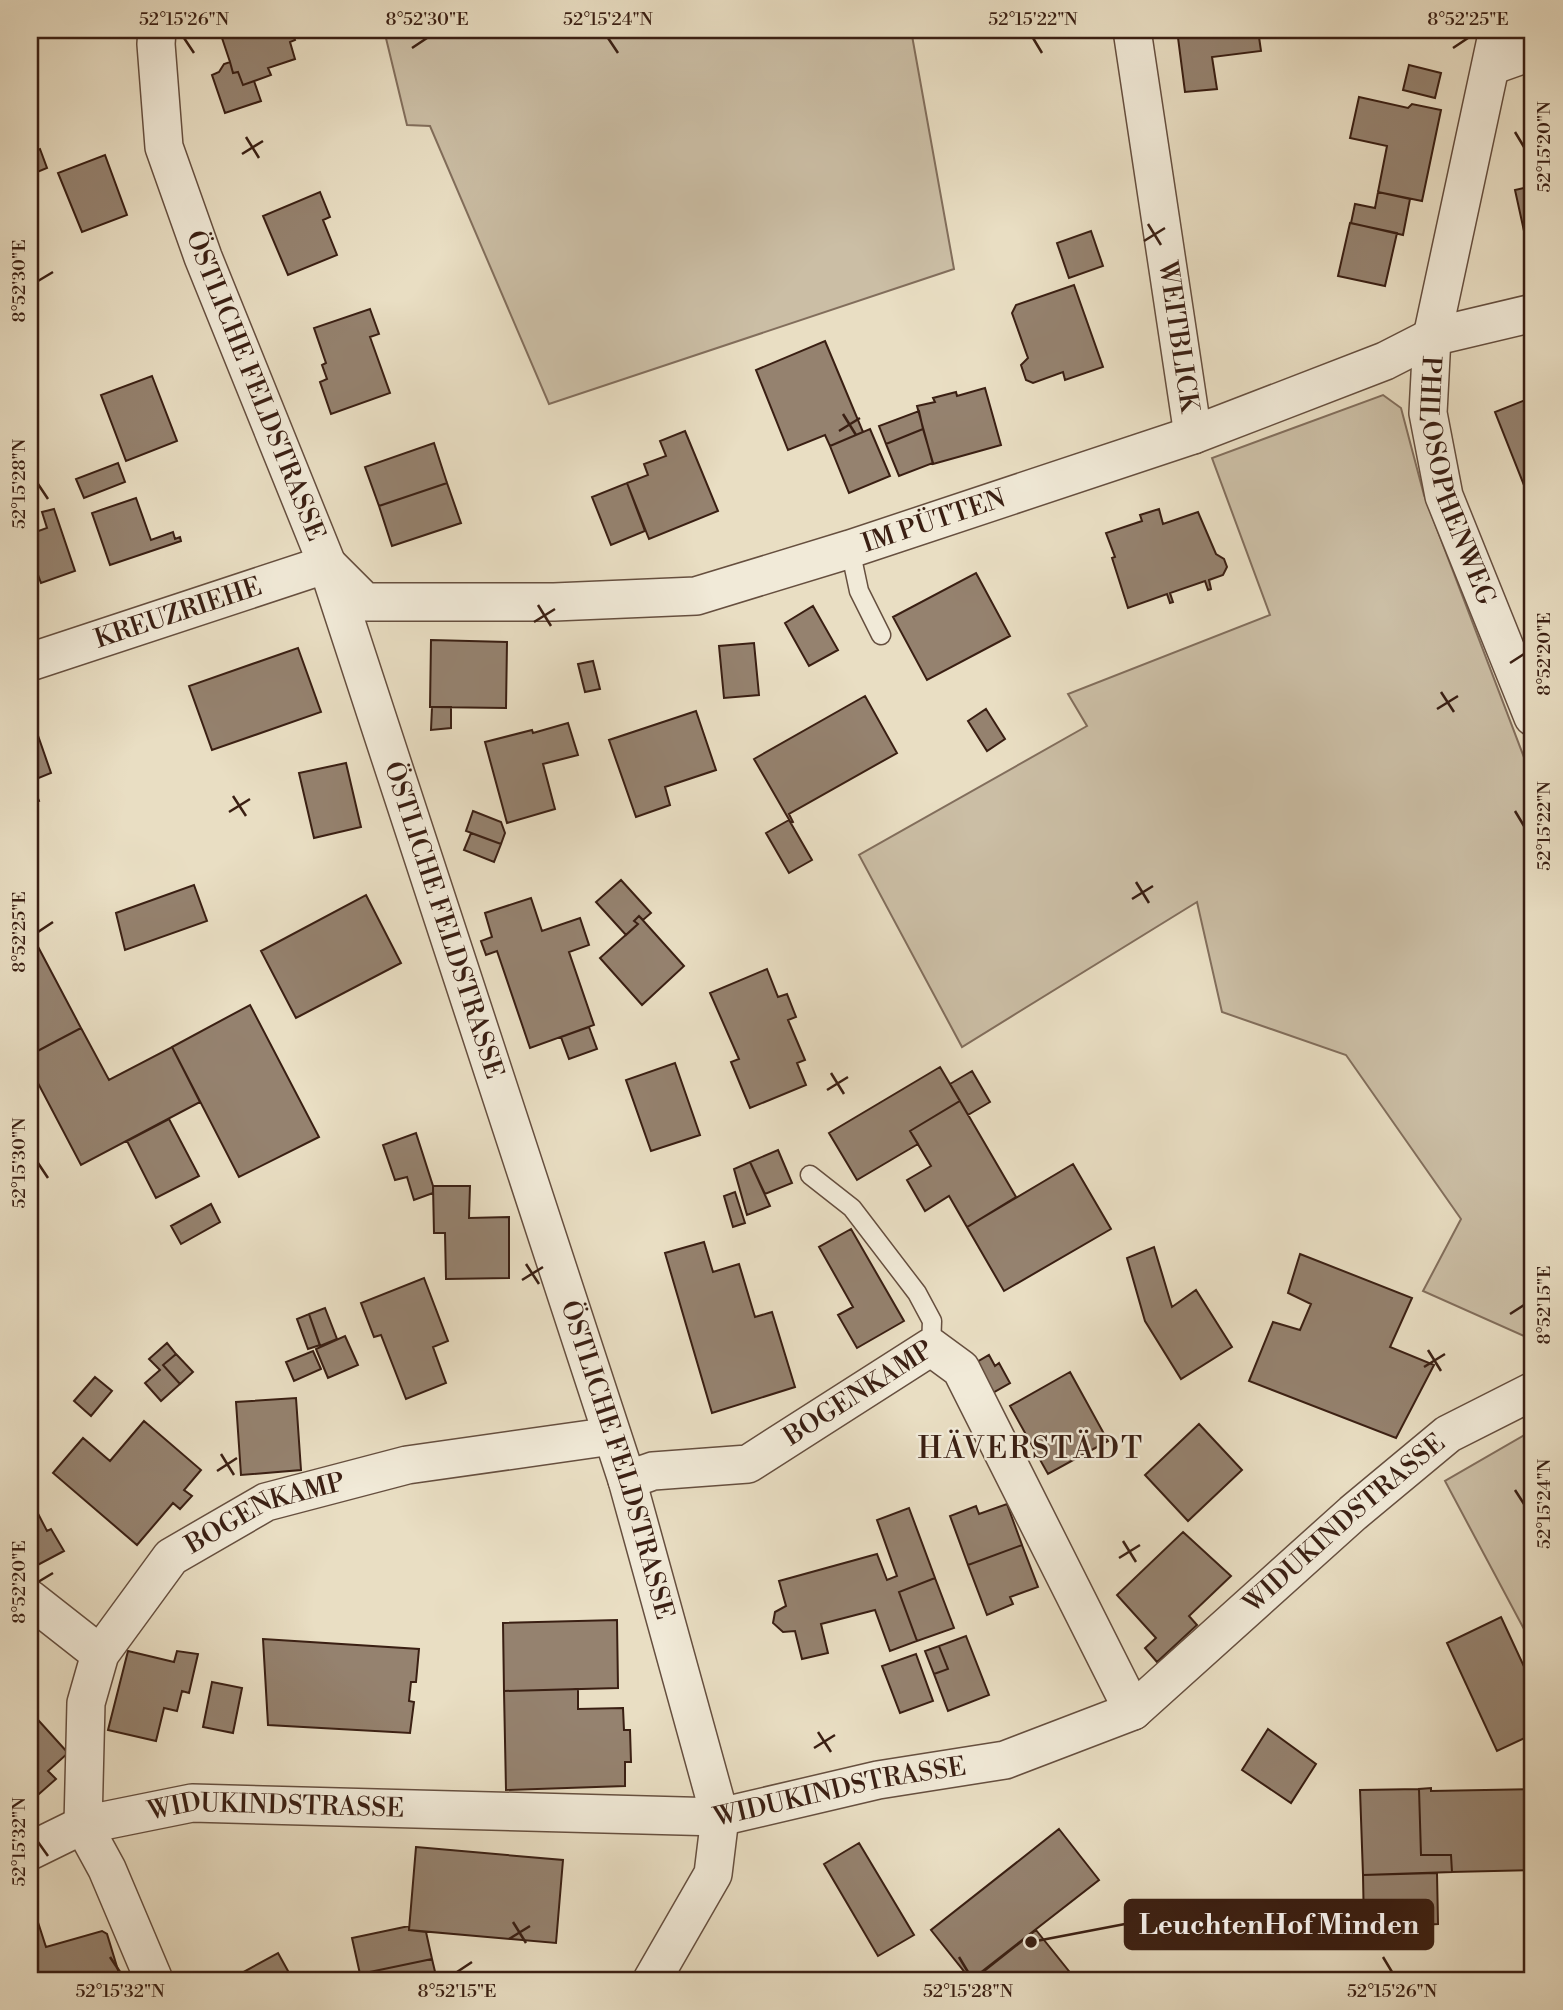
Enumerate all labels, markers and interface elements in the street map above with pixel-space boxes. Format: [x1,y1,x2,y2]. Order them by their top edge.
text: 52°15'26"N [139,8,230,31]
text: 8°52'30"E [385,8,469,31]
text: 52°15'24"N [563,8,654,31]
text: 52°15'22"N [988,8,1078,31]
text: 8°52'25"E [1427,8,1509,31]
text: 52°15'20"N [1533,101,1556,193]
street label: ÖSTLICHE FELDSTRASSE [179,226,332,546]
text: 8°52'30"E [8,239,31,323]
street label: WEITBLICK [1151,258,1206,416]
street label: PHILOSOPHENWEG [1412,355,1502,610]
text: 52°15'28"N [8,438,31,529]
street label: IM PÜTTEN [858,482,1010,560]
street label: KREUZRIEHE [90,571,266,656]
text: 8°52'20"E [1533,612,1556,696]
street label: ÖSTLICHE FELDSTRASSE [377,757,510,1083]
text: 52°15'22"N [1533,781,1556,871]
text: 8°52'25"E [8,891,31,973]
text: 52°15'30"N [8,1117,31,1208]
text: 8°52'15"E [1533,1265,1556,1345]
street label: ÖSTLICHE FELDSTRASSE [553,1296,681,1623]
street label: BOGENKAMP [777,1334,939,1453]
street label: WIDUKINDSTRASSE [1236,1427,1452,1620]
district label: HÄVERSTÄDT [918,1429,1144,1468]
text: 52°15'24"N [1533,1458,1556,1549]
street label: BOGENKAMP [179,1466,348,1562]
text: 8°52'20"E [8,1540,31,1624]
street label: WIDUKINDSTRASSE [710,1750,968,1834]
street label: WIDUKINDSTRASSE [144,1786,405,1828]
text: 52°15'32"N [8,1797,31,1887]
callout: LeuchtenHof Minden [1125,1900,1433,1949]
text: LeuchtenHof Minden [1139,1908,1419,1943]
text: 52°15'32"N [75,1980,165,2003]
text: 8°52'15"E [417,1980,497,2003]
text: 52°15'28"N [923,1980,1014,2003]
text: 52°15'26"N [1347,1980,1438,2003]

